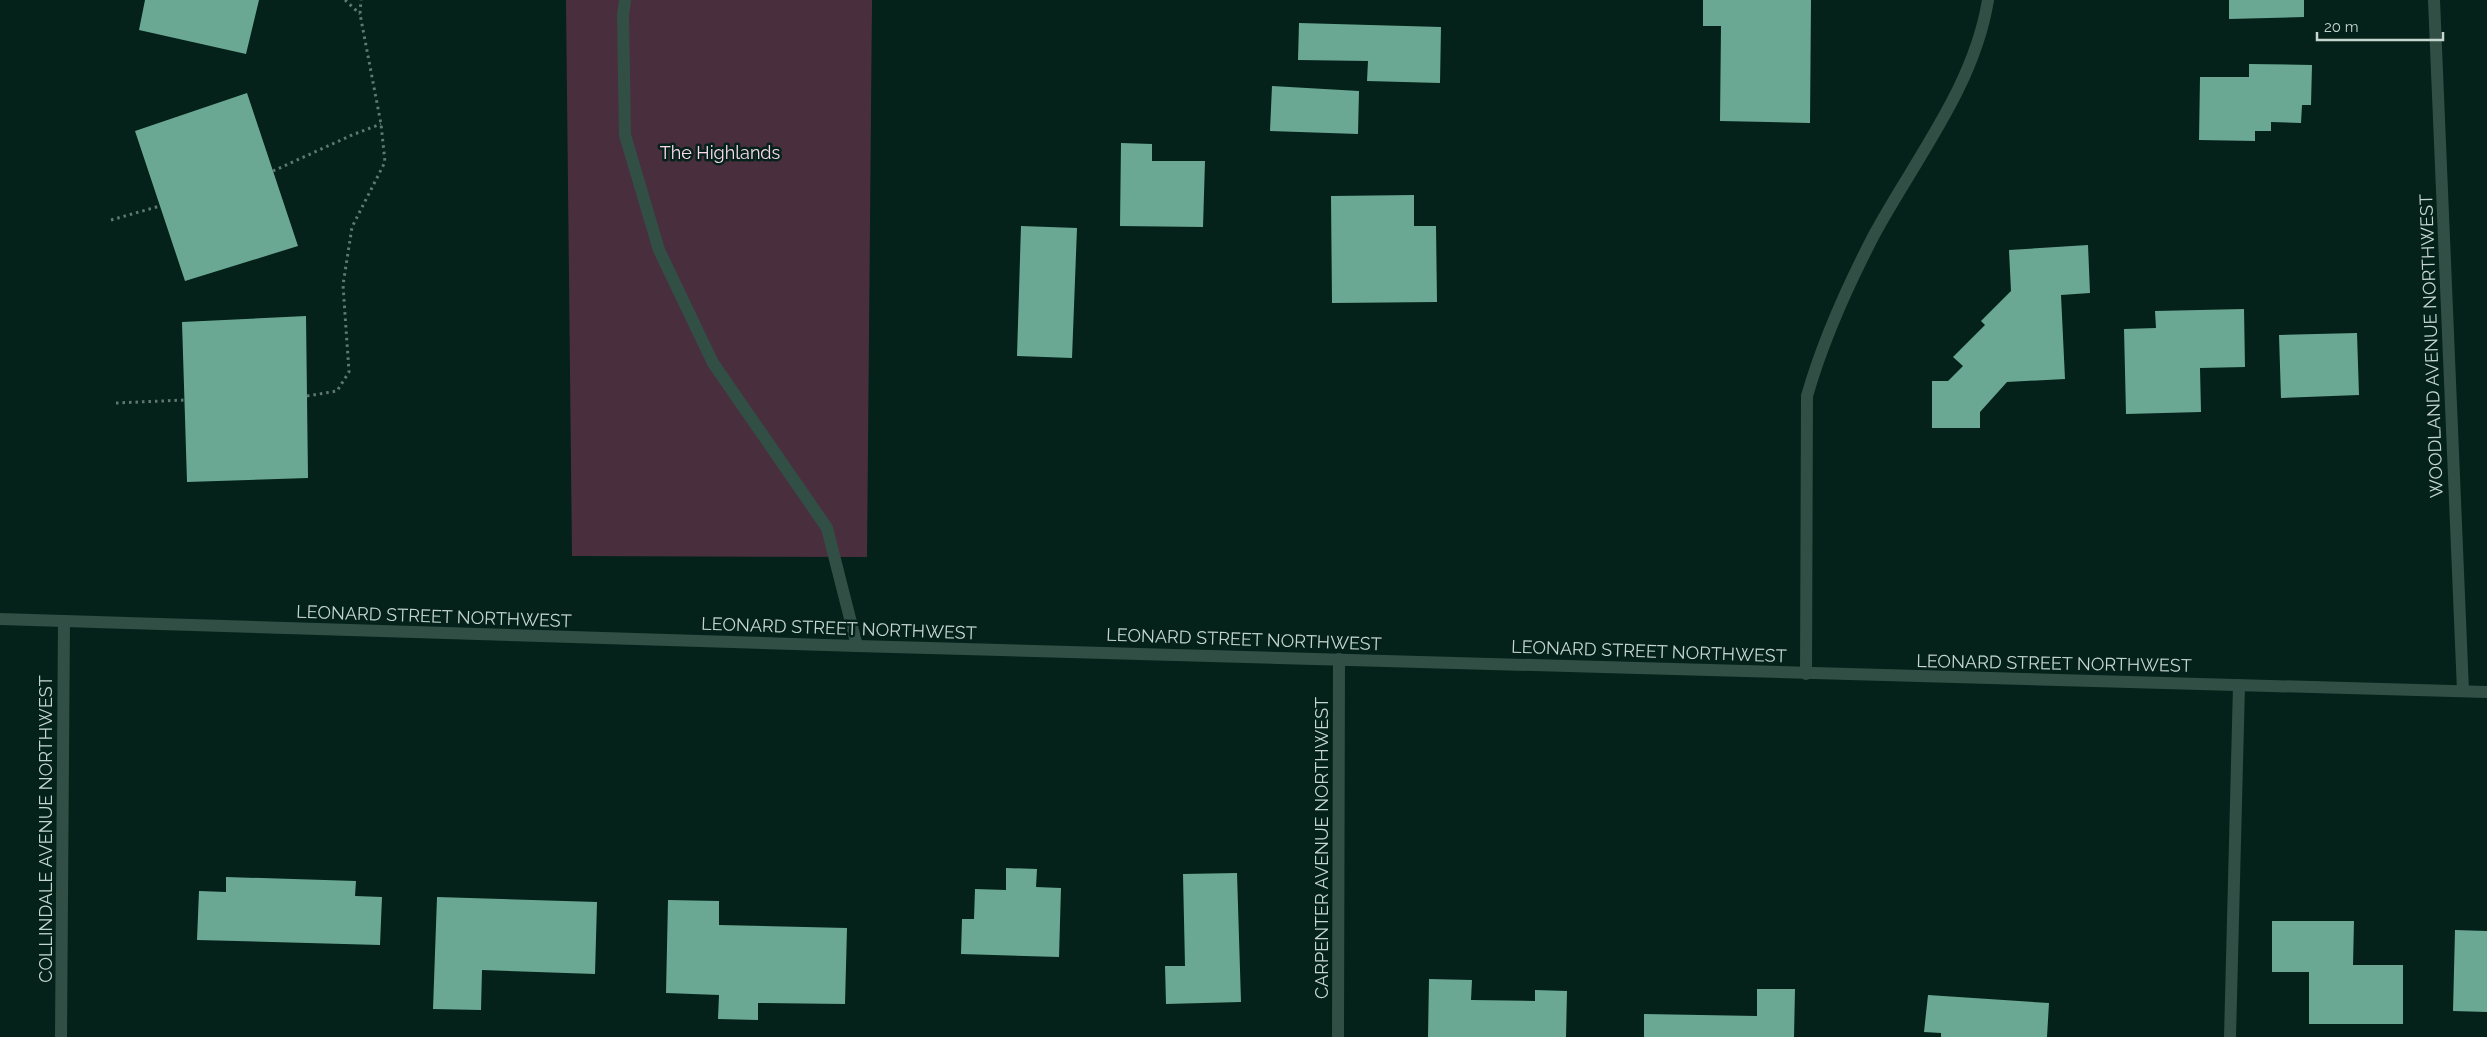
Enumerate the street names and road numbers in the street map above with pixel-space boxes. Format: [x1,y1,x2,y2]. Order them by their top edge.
street label: WOODLAND AVENUE NORTHWEST [2415,194,2447,498]
street label: LEONARD STREET NORTHWEST [296,601,572,631]
street label: LEONARD STREET NORTHWEST [701,613,977,643]
street label: LEONARD STREET NORTHWEST [1106,624,1382,654]
street label: LEONARD STREET NORTHWEST [1511,636,1787,666]
street label: LEONARD STREET NORTHWEST [1916,650,2192,676]
street label: COLLINDALE AVENUE NORTHWEST [35,675,56,983]
street label: CARPENTER AVENUE NORTHWEST [1311,697,1332,999]

